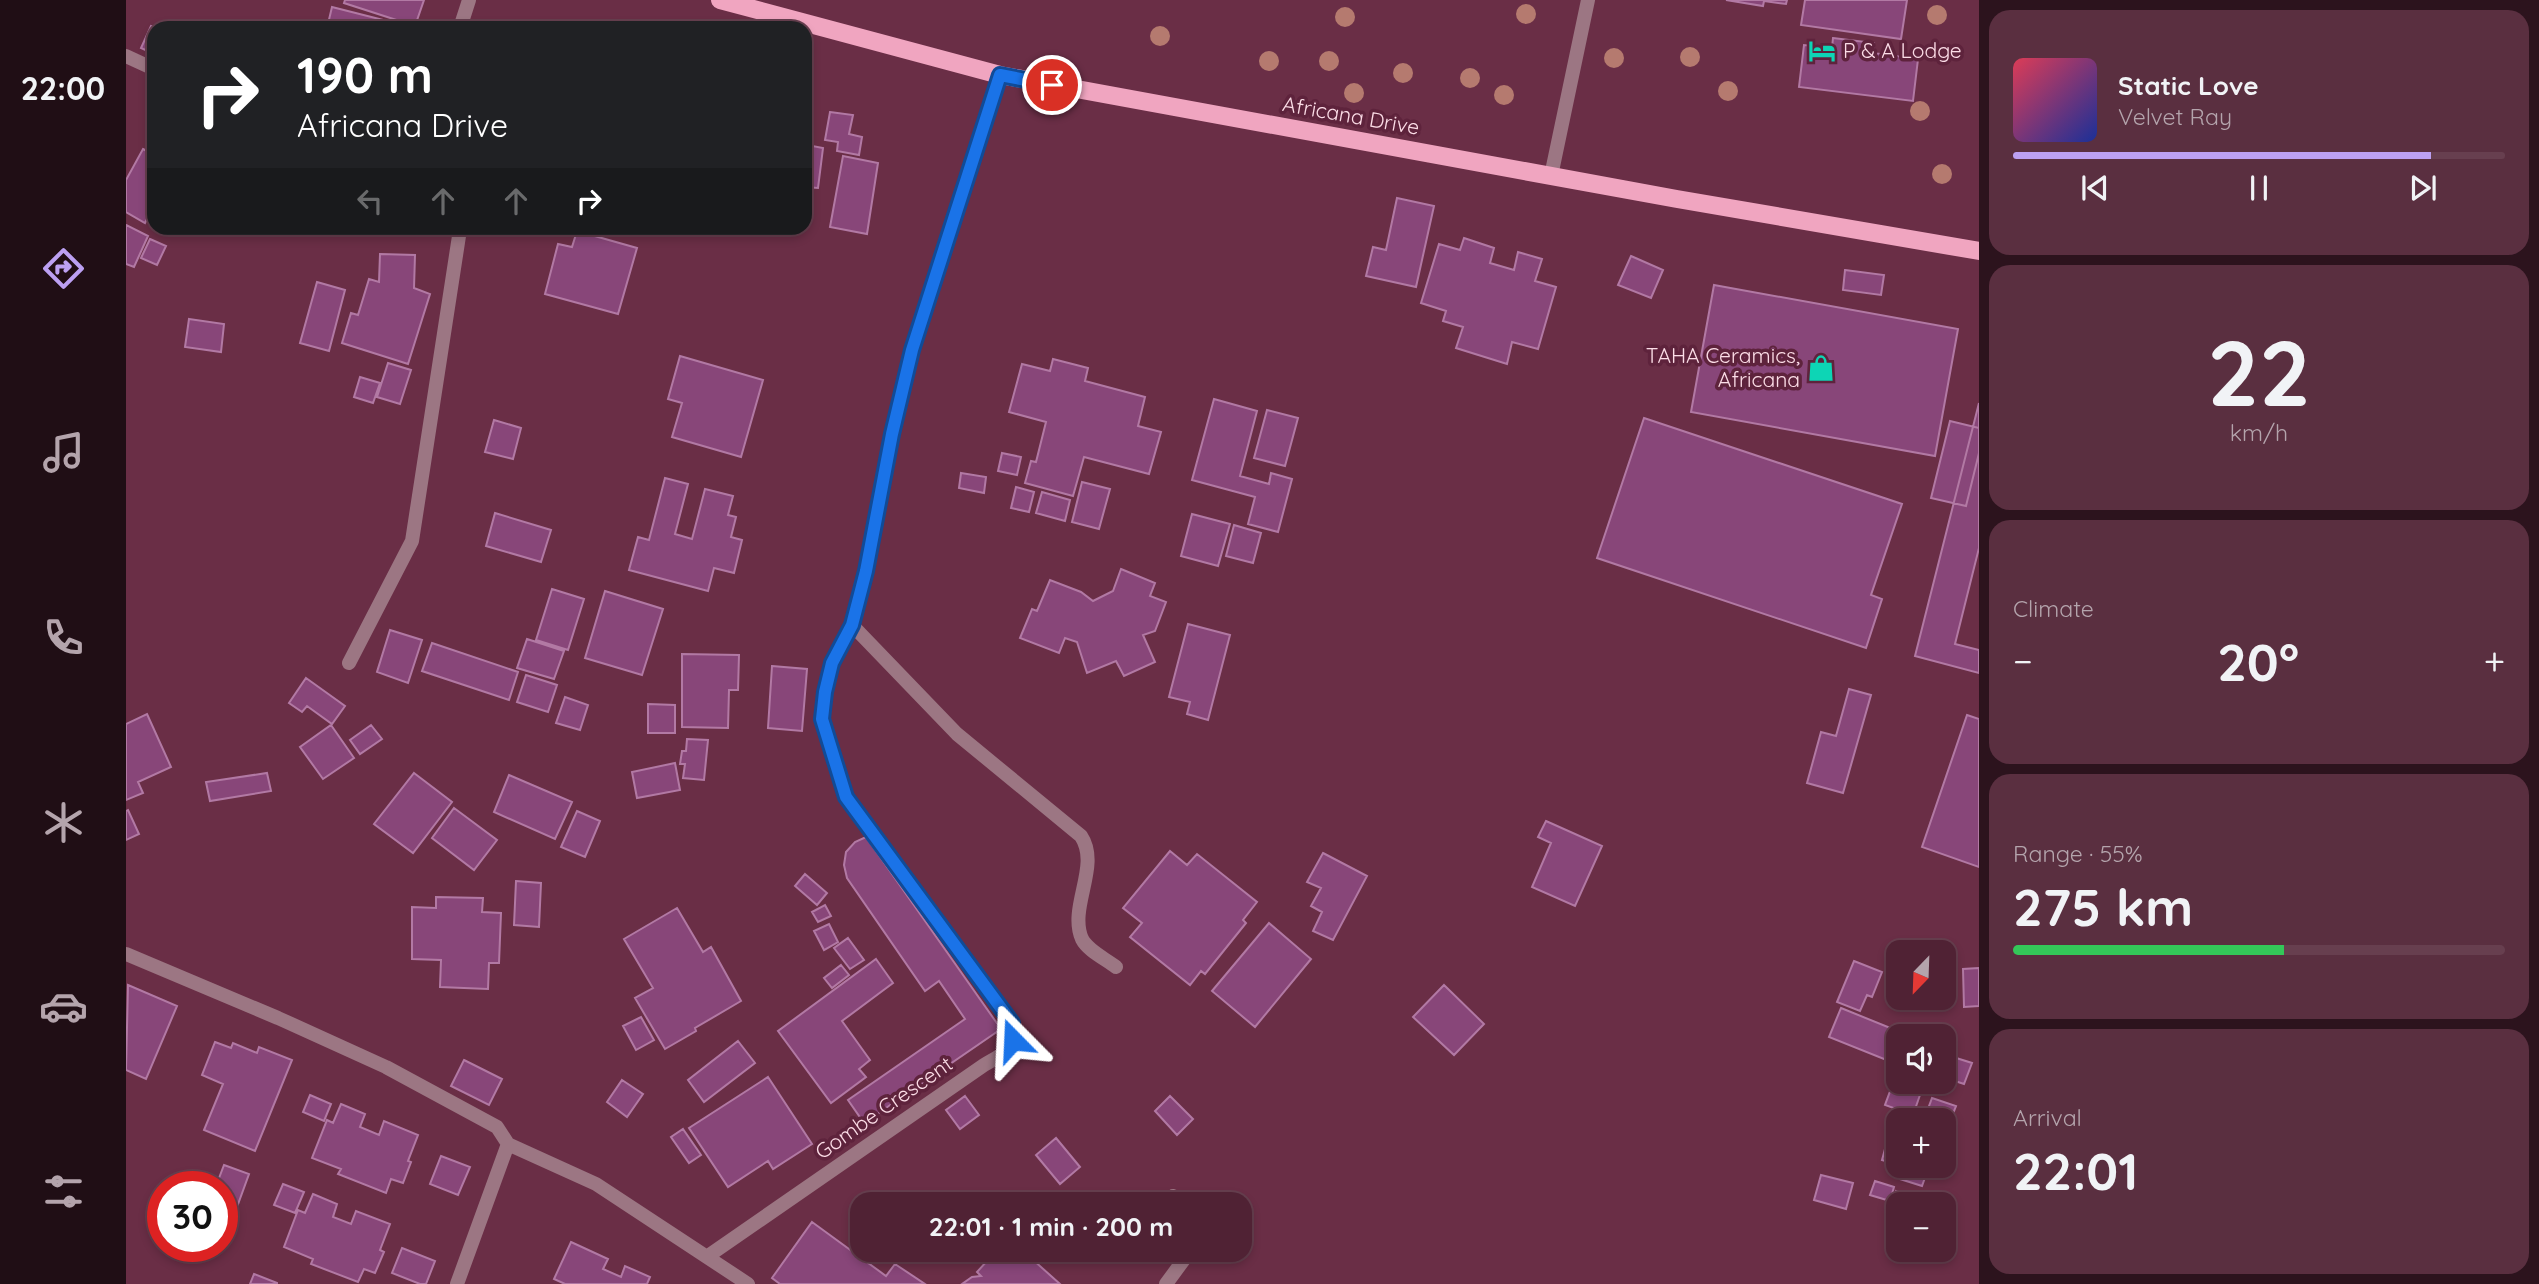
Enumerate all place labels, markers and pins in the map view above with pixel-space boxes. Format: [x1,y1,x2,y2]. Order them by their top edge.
hotel icon: P & A Lodge [1807,36,1837,66]
place label: P & A Lodge [1843,37,1962,63]
pin [1022,55,1082,115]
place label: TAHA Ceramics, Africana [1646,342,1800,392]
shop icon: TAHA Ceramics, Africana [1806,353,1836,383]

